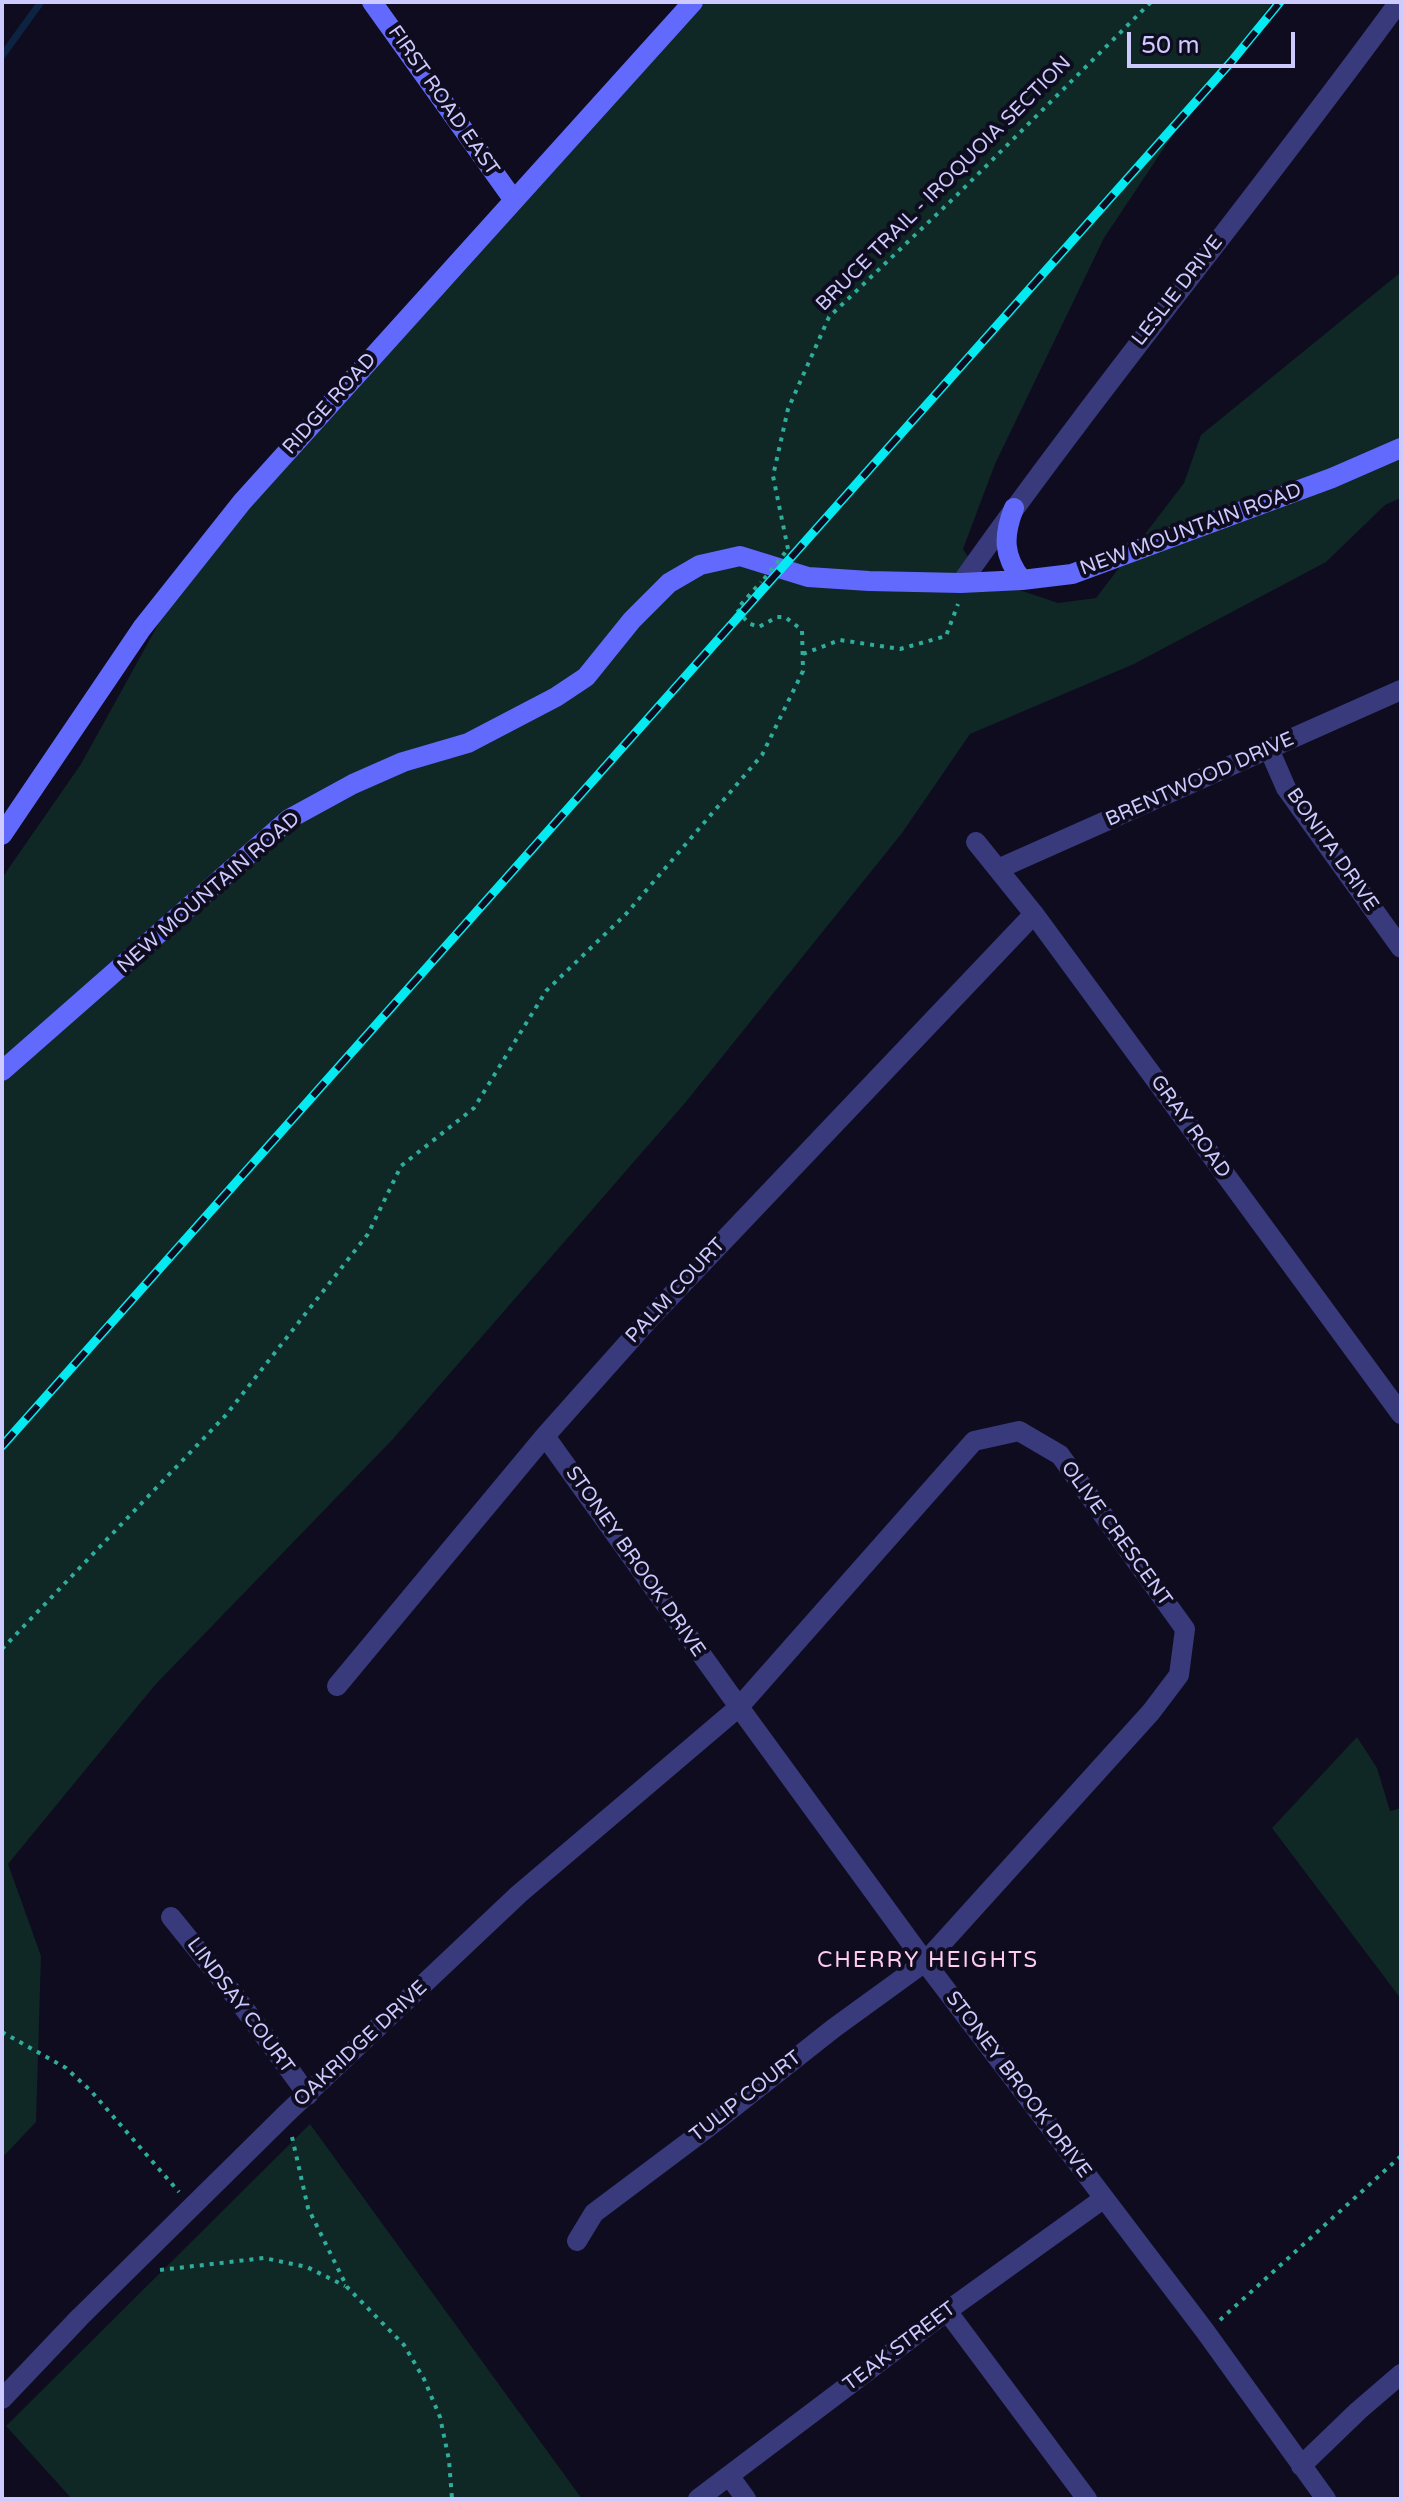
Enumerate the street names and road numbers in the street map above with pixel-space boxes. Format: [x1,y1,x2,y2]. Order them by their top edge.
street label: FIRST ROAD EAST [382,21,504,181]
street label: BRUCE TRAIL - IROQUOIA SECTION [811,51,1077,317]
street label: LESLIE DRIVE [1127,231,1229,351]
street label: RIDGE ROAD [278,348,382,460]
street label: NEW MOUNTAIN ROAD [1077,479,1305,581]
street label: BRENTWOOD DRIVE [1102,728,1298,832]
street label: BONITA DRIVE [1281,784,1383,916]
street label: NEW MOUNTAIN ROAD [113,807,305,979]
street label: GRAY ROAD [1145,1071,1235,1183]
street label: PALM COURT [621,1234,731,1348]
street label: OLIVE CRESCENT [1055,1457,1177,1611]
street label: STONEY BROOK DRIVE [560,1462,710,1662]
street label: LINDSAY COURT [181,1933,299,2079]
street label: OAKRIDGE DRIVE [289,1976,433,2112]
street label: STONEY BROOK DRIVE [940,1987,1096,2183]
street label: TULIP COURT [686,2046,806,2148]
street label: TEAK STREET [839,2297,961,2397]

